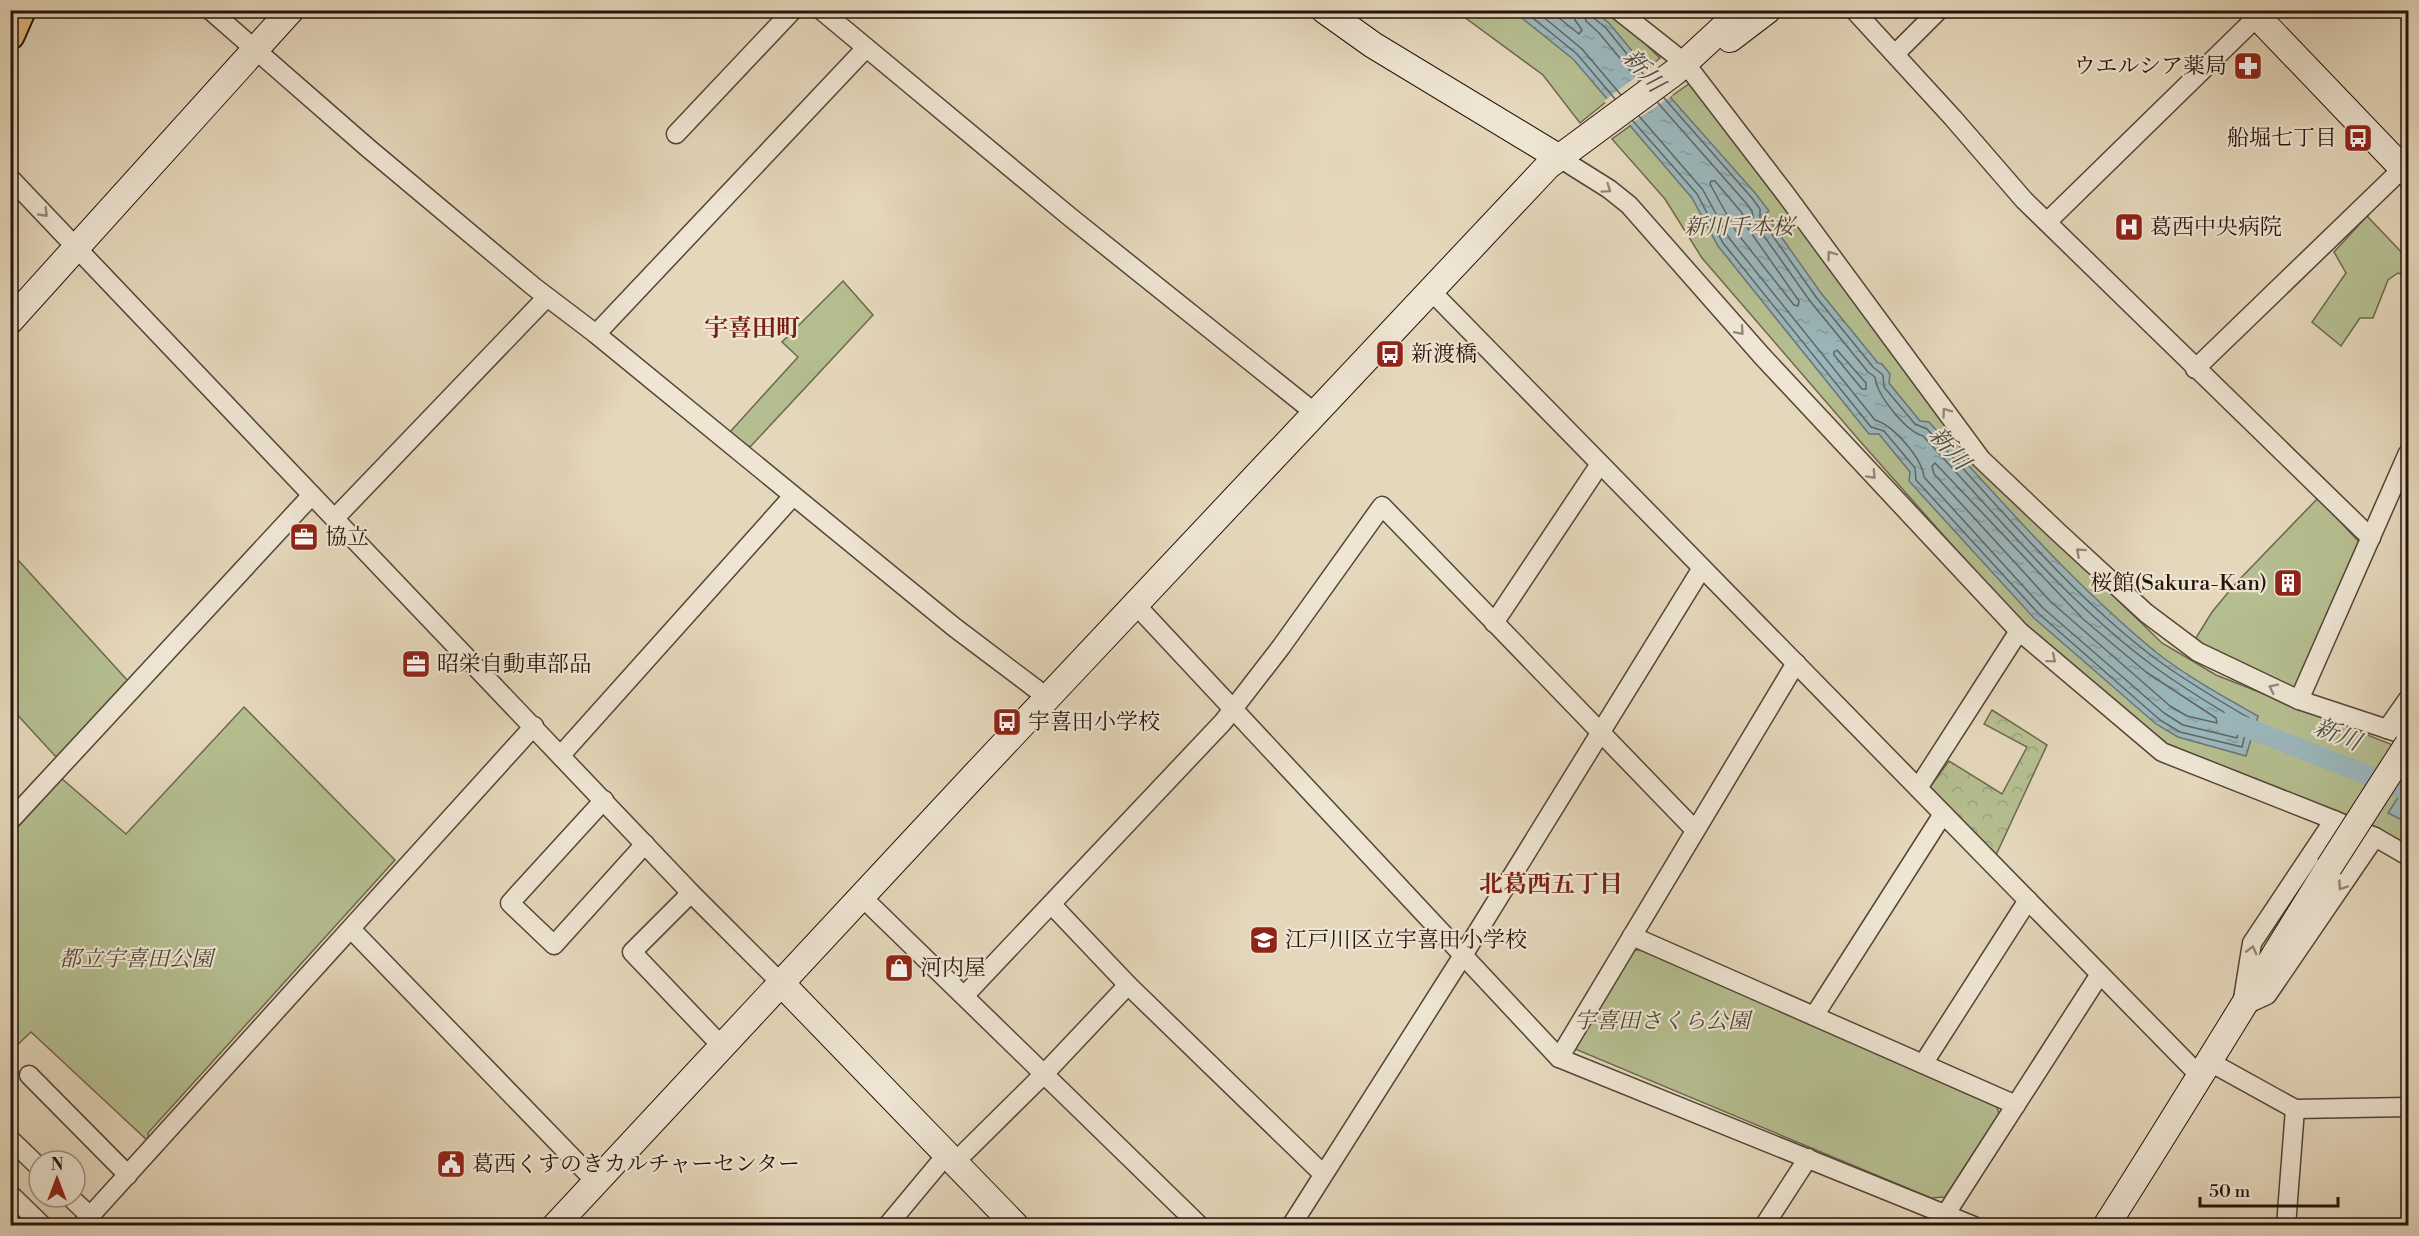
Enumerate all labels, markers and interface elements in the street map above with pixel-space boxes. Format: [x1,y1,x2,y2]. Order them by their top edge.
water label: 新川 [1616,43,1672,101]
pharmacy icon: ウエルシア薬局 [2232,50,2264,82]
place label: ウエルシア薬局 [2074,53,2227,80]
bus stop icon: 船堀七丁目 [2342,122,2374,154]
place label: 船堀七丁目 [2227,125,2337,152]
one-way arrow [1601,182,1612,193]
one-way arrow [36,205,47,216]
hospital icon: 葛西中央病院 [2113,211,2145,243]
park label: 新川千本桜 [1684,214,1798,241]
place label: 葛西中央病院 [2150,214,2282,241]
one-way arrow [1827,250,1838,261]
district label: 宇喜田町 [704,314,800,344]
one-way arrow [1733,324,1744,335]
bus stop icon: 新渡橋 [1374,338,1406,370]
place label: 新渡橋 [1411,341,1477,368]
one-way arrow [1943,407,1954,418]
water label: 新川 [1922,421,1978,479]
one-way arrow [1865,468,1876,479]
office icon: 協立 [288,521,320,553]
place label: 協立 [325,524,369,551]
one-way arrow [2077,548,2087,559]
building icon: 桜館(Sakura-Kan) [2272,567,2304,599]
place label: 桜館(Sakura-Kan) [2091,570,2267,597]
office icon: 昭栄自動車部品 [400,648,432,680]
place label: 昭栄自動車部品 [437,651,591,678]
one-way arrow [2045,652,2056,663]
one-way arrow [2268,683,2279,695]
bus stop icon: 宇喜田小学校 [991,706,1023,738]
place label: 宇喜田小学校 [1028,709,1160,736]
water label: 新川 [2309,712,2368,759]
district label: 北葛西五丁目 [1479,870,1623,900]
one-way arrow [2338,879,2349,890]
school or university icon: 江戸川区立宇喜田小学校 [1248,924,1280,956]
place label: 江戸川区立宇喜田小学校 [1285,927,1527,954]
one-way arrow [2244,945,2257,955]
park label: 都立宇喜田公園 [59,946,216,973]
shop icon: 河内屋 [883,952,915,984]
place label: 河内屋 [920,955,986,982]
park label: 宇喜田さくら公園 [1574,1008,1753,1035]
public building icon: 葛西くすのきカルチャーセンター [435,1148,467,1180]
north arrow [27,1149,87,1209]
place label: 葛西くすのきカルチャーセンター [472,1151,800,1178]
text: N [51,1155,64,1175]
scale bar [2200,1170,2338,1208]
text: 50 m [2209,1180,2251,1203]

